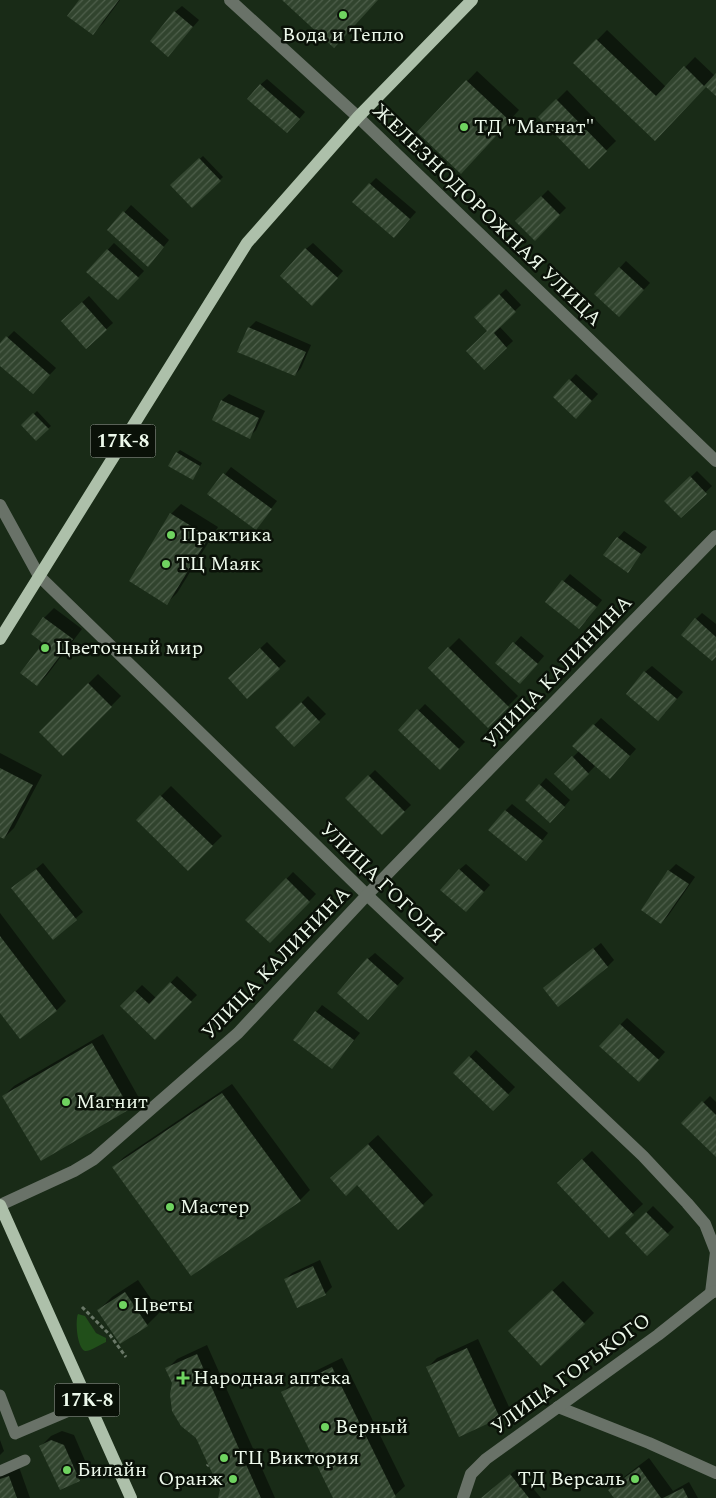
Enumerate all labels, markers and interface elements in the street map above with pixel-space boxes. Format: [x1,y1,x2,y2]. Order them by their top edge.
marker: Вода и Тепло [337,9,349,21]
place label: Вода и Тепло [282,20,404,50]
street label: ЖЕЛЕЗНОДОРОЖНАЯ УЛИЦА [365,97,609,333]
place label: ТД "Магнат" [474,112,594,142]
marker: ТД "Магнат" [458,121,470,133]
road number: 17К-8 [90,424,156,458]
place label: Практика [181,520,272,550]
marker: Практика [165,529,177,541]
place label: ТЦ Маяк [176,549,261,579]
marker: ТЦ Маяк [160,558,172,570]
street label: УЛИЦА КАЛИНИНА [477,588,639,756]
place label: Цветочный мир [55,633,203,663]
marker: Цветочный мир [39,642,51,654]
street label: УЛИЦА ГОГОЛЯ [313,815,451,951]
street label: УЛИЦА КАЛИНИНА [195,879,357,1047]
place label: Магнит [76,1087,148,1117]
marker: Магнит [60,1096,72,1108]
place label: Мастер [180,1192,249,1222]
marker: Мастер [164,1201,176,1213]
place label: Цветы [133,1290,193,1320]
marker: Цветы [117,1299,129,1311]
street label: УЛИЦА ГОРЬКОГО [485,1306,657,1442]
place label: Народная аптека [193,1363,351,1393]
marker: Народная аптека [177,1372,189,1384]
road number: 17К-8 [54,1384,120,1416]
place label: Верный [335,1412,408,1442]
marker: Верный [319,1421,331,1433]
place label: ТЦ Виктория [234,1443,359,1473]
marker: ТЦ Виктория [218,1452,230,1464]
place label: Билайн [77,1455,147,1485]
marker: Билайн [61,1464,73,1476]
place label: Оранж [158,1464,223,1494]
place label: ТД Версаль [517,1464,625,1494]
marker: Оранж [227,1473,239,1485]
marker: ТД Версаль [629,1473,641,1485]

